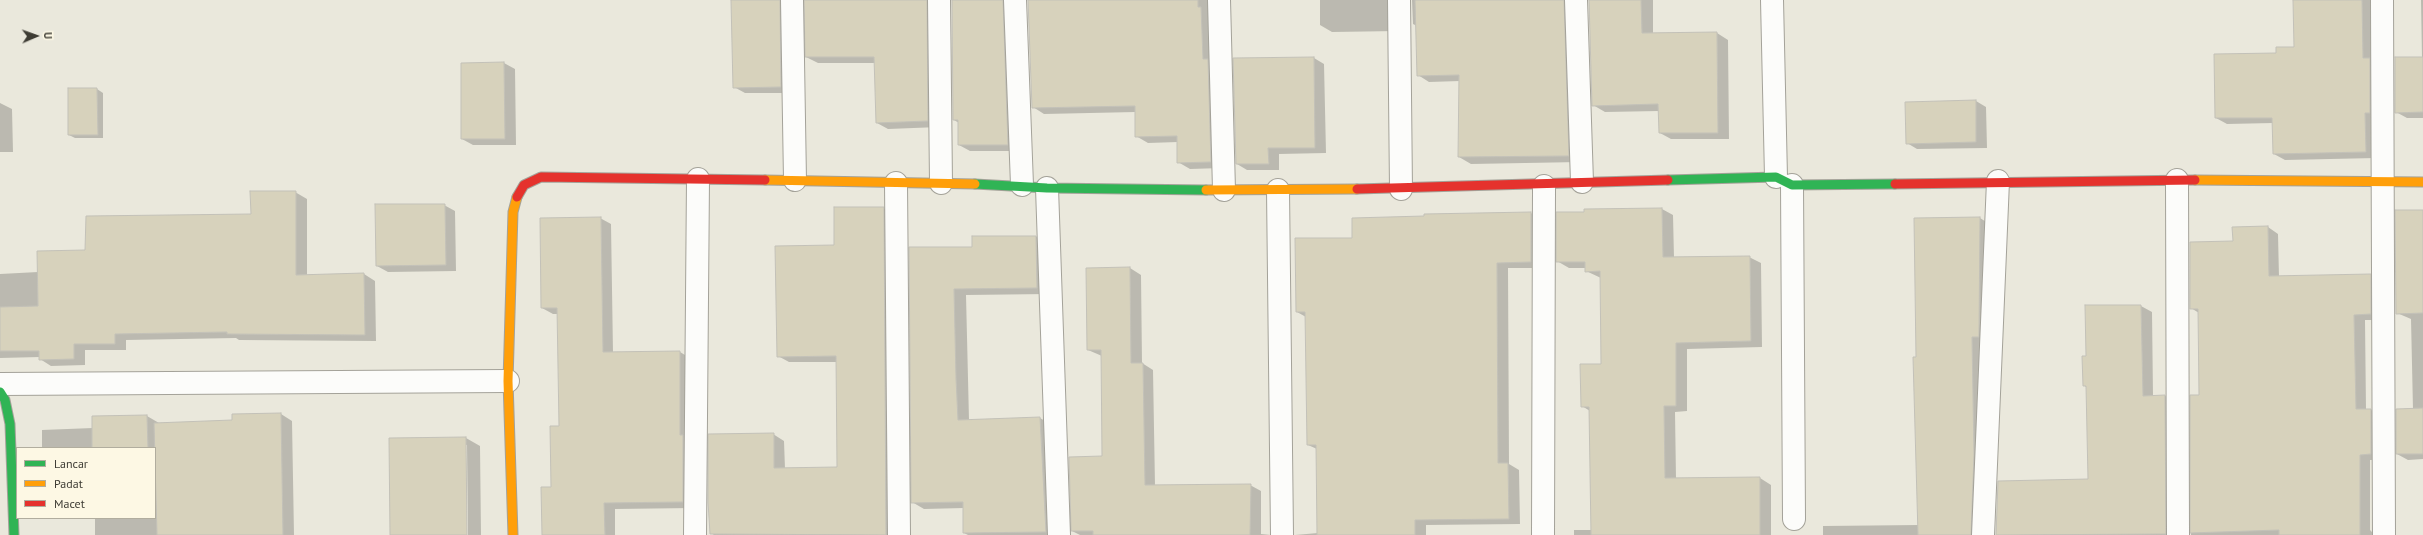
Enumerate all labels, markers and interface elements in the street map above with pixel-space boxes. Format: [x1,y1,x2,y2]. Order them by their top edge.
north arrow [16,16,56,56]
text: U [41,32,55,39]
legend [16,447,156,519]
text: Lancar [54,456,88,471]
text: Padat [54,476,83,491]
text: Macet [54,496,85,511]

